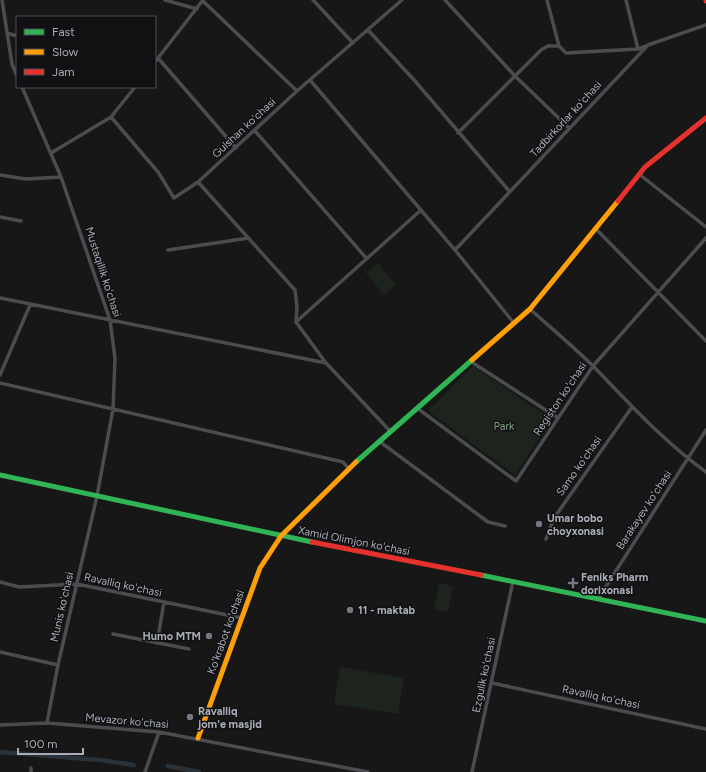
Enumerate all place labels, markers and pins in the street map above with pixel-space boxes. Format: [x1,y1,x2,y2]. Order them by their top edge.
place label: Umar bobo choyxonasi [547,512,604,538]
marker: Umar bobo choyxonasi [534,519,544,529]
place label: Feniks Pharm dorixonasi [581,571,649,597]
marker: Feniks Pharm dorixonasi [568,578,578,588]
place label: 11 - maktab [358,604,416,617]
marker: 11 - maktab [345,605,355,615]
place label: Humo MTM [143,630,201,643]
marker: Humo MTM [204,631,214,641]
place label: Ravalliq jom'e masjid [197,705,262,731]
marker: Ravalliq jom'e masjid [185,712,195,722]

